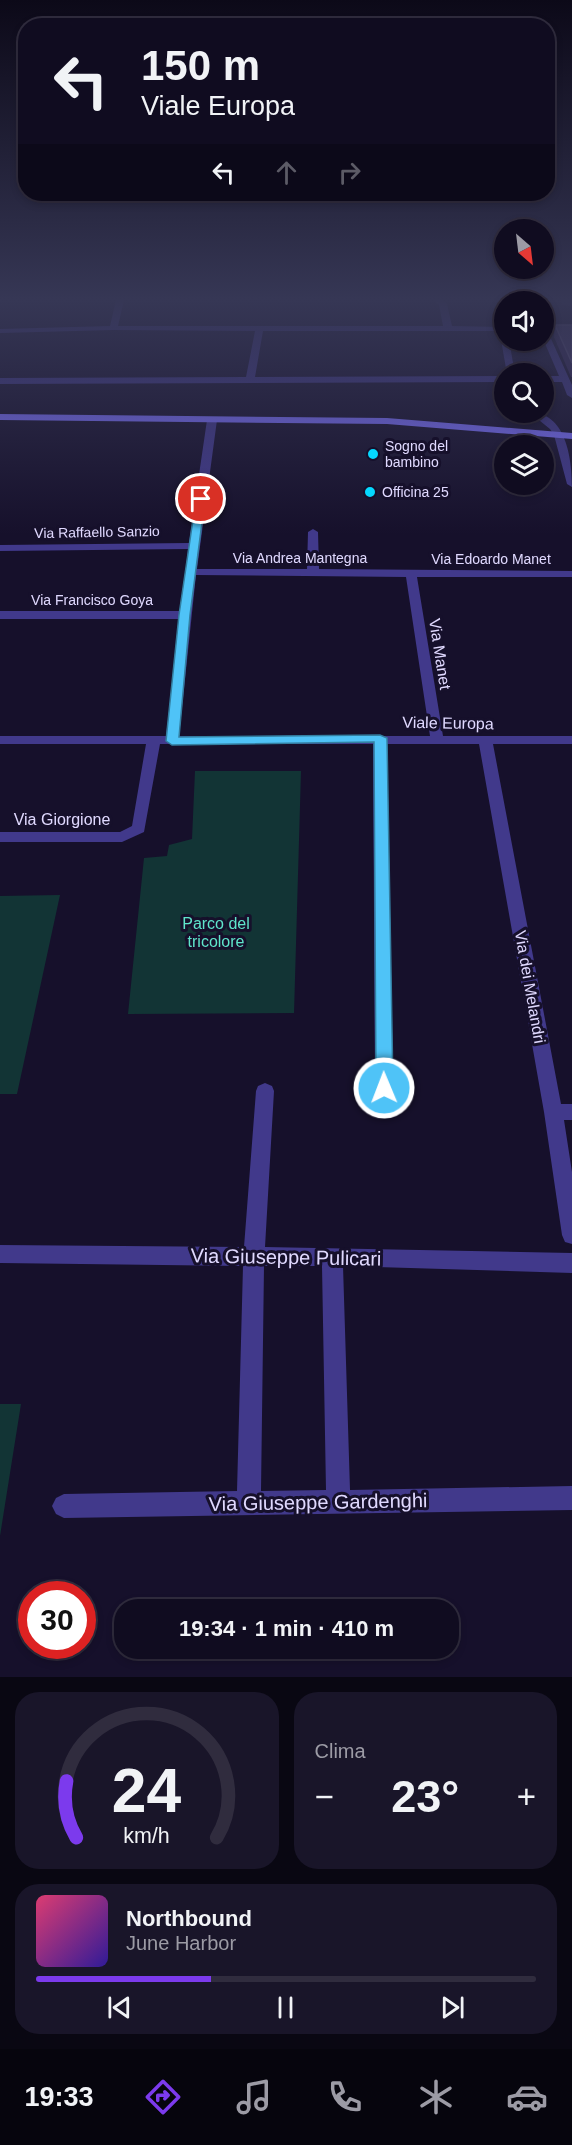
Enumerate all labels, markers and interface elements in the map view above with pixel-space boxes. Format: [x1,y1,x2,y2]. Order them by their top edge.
icon: left [42,42,120,120]
text: 150 m [141,42,260,89]
text: Viale Europa [141,91,295,121]
icon: left [207,156,240,189]
icon: ahead [270,156,303,189]
icon: right [333,156,366,189]
north arrow [494,219,554,279]
map controls [494,219,554,495]
button: sound [494,291,554,351]
button: search [494,363,554,423]
button: layers [494,435,554,495]
place label: Sogno del bambino [385,438,448,470]
marker: Sogno del bambino [366,447,380,461]
pin [175,473,226,524]
icon: arrive [184,482,217,515]
place label: Officina 25 [382,484,449,500]
marker: Officina 25 [363,485,377,499]
street label: Via Raffaello Sanzio [34,523,160,541]
street label: Via Andrea Mantegna [233,550,367,566]
street label: Via Edoardo Manet [431,551,551,567]
street label: Via Francisco Goya [31,592,153,608]
street label: Via Manet [426,617,454,691]
street label: Viale Europa [402,714,494,732]
street label: Via Giorgione [14,811,110,828]
park label: Parco del tricolore [182,915,250,950]
street label: Via dei Melandri [512,929,548,1045]
position arrow [352,1056,416,1120]
street label: Via Giuseppe Pulicari [190,1244,382,1270]
street label: Via Giuseppe Gardenghi [208,1489,428,1515]
speed limit sign: 30 [18,1581,96,1659]
text: 19:34 · 1 min · 410 m [179,1616,394,1641]
text: Clima [315,1740,366,1762]
text: 24 [112,1756,182,1825]
text: 23° [391,1771,459,1822]
text: − [315,1778,334,1815]
text: + [517,1778,536,1815]
text: km/h [124,1824,170,1848]
text: Northbound [126,1906,252,1931]
text: June Harbor [126,1932,236,1954]
icon: previous [103,1991,136,2024]
icon: pause [269,1991,302,2024]
icon: next [436,1991,469,2024]
icon: directions [142,2076,184,2118]
icon: music [233,2076,275,2118]
icon: phone [324,2076,366,2118]
icon: climate [415,2076,457,2118]
icon: car [506,2076,548,2118]
text: 19:33 [24,2082,93,2112]

